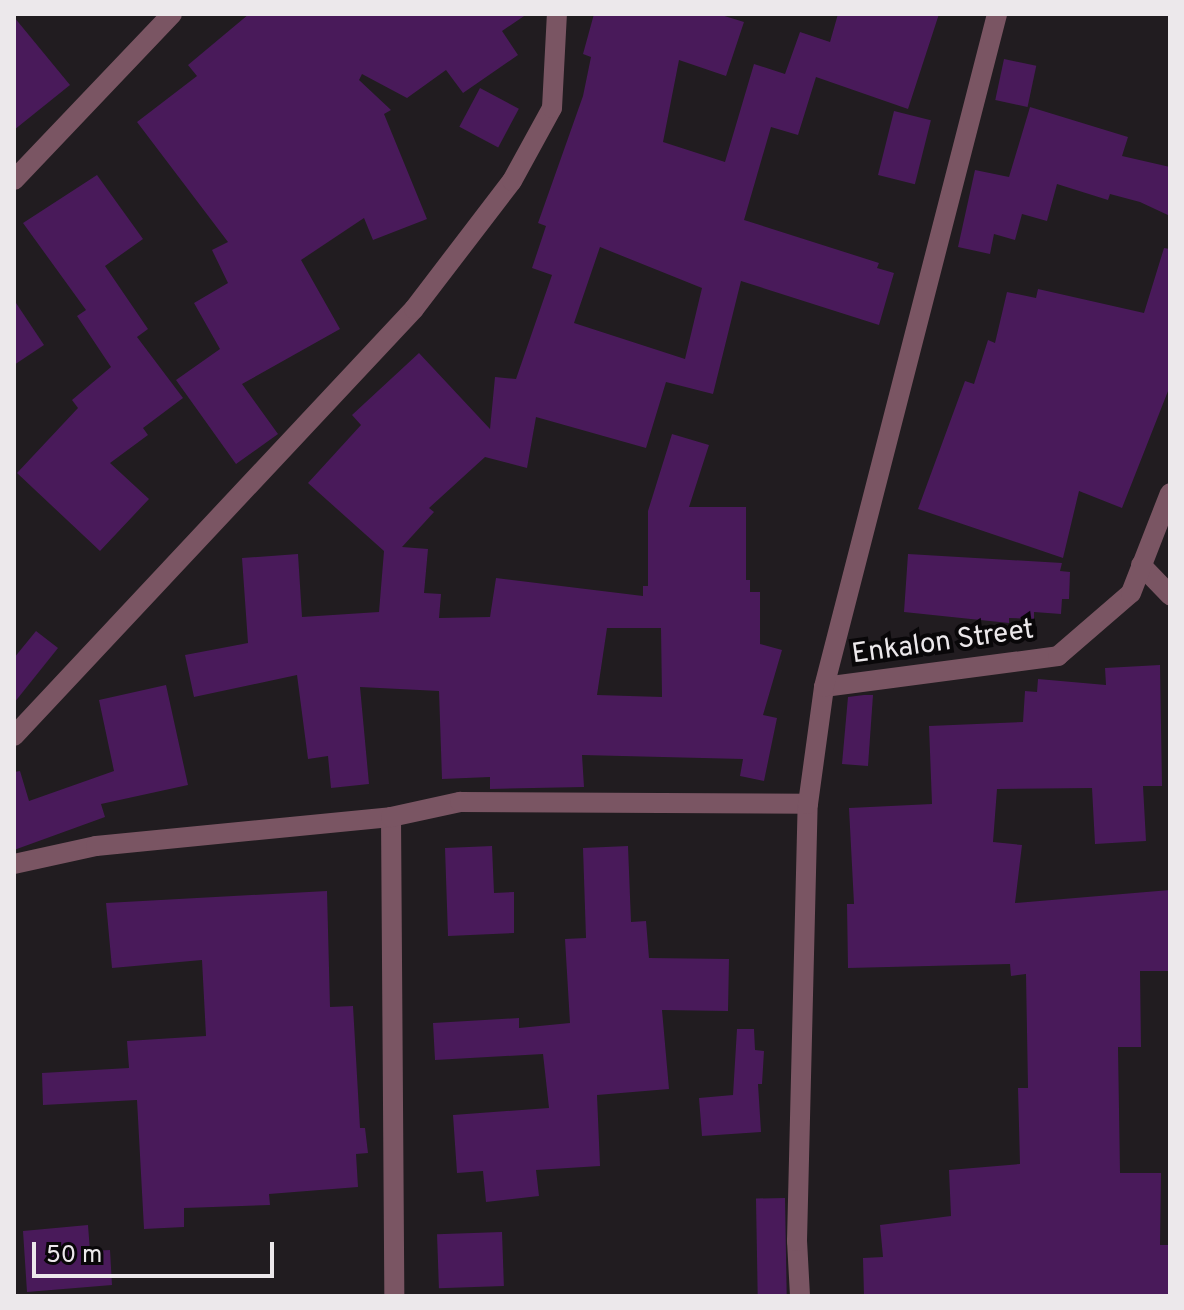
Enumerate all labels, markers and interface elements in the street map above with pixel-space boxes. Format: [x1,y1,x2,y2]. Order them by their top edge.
street label: Enkalon Street [850,614,1036,672]
scale bar [36,1226,278,1276]
text: 50 m [46,1241,102,1271]

